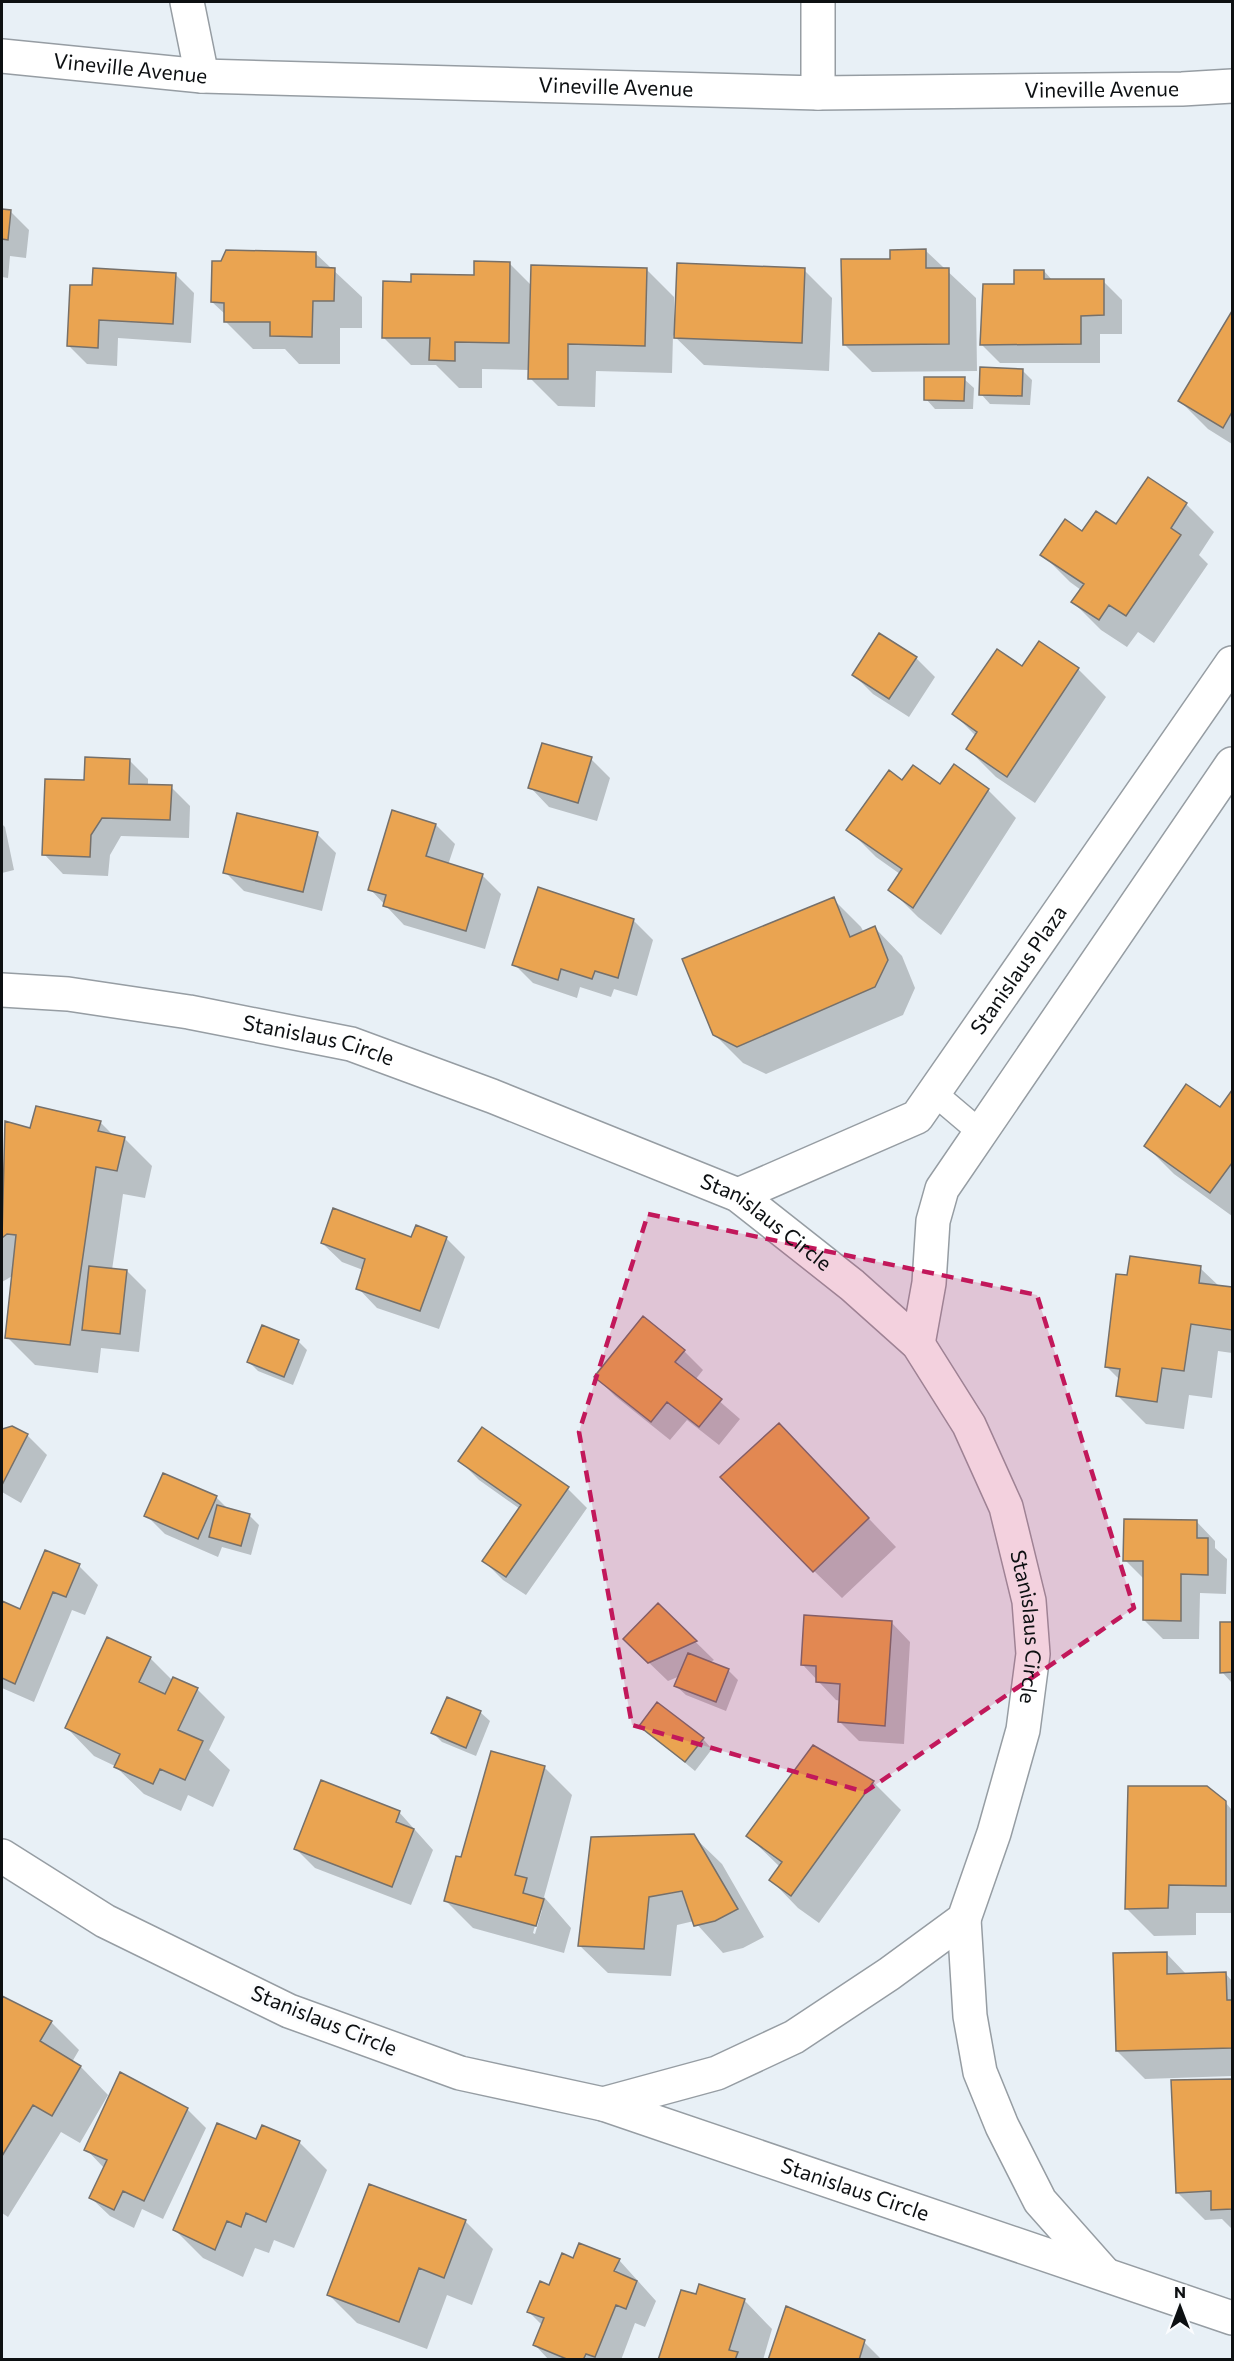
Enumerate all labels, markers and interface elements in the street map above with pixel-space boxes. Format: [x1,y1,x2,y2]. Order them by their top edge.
street label: Vineville Avenue [52,47,209,87]
street label: Vineville Avenue [538,71,694,101]
street label: Vineville Avenue [1024,75,1179,102]
street label: Stanislaus Plaza [964,900,1071,1039]
street label: Stanislaus Circle [241,1009,398,1070]
street label: Stanislaus Circle [697,1167,837,1275]
street label: Stanislaus Circle [1006,1547,1047,1705]
street label: Stanislaus Circle [248,1979,401,2060]
street label: Stanislaus Circle [778,2151,933,2225]
north arrow [1150,2277,1210,2337]
text: N [1174,2282,1186,2301]

